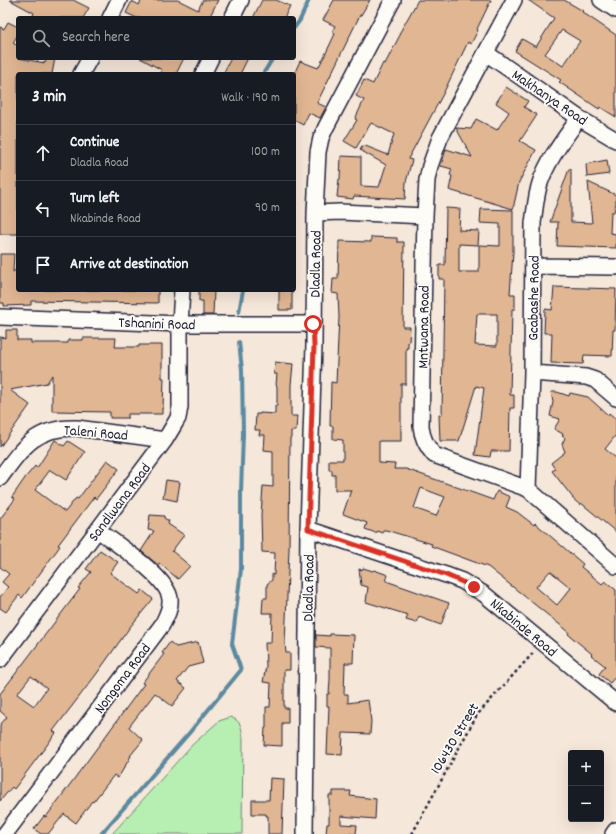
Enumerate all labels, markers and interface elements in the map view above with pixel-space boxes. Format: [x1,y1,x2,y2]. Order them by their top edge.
search box [16,16,296,60]
icon: search [30,27,52,49]
text: Search here [62,27,130,49]
street label: Makhanya Road [506,65,591,132]
text: 3 min [32,86,66,110]
text: Walk · 190 m [221,89,280,108]
text: Continue [70,132,119,154]
icon: ahead [32,142,54,164]
text: 100 m [251,143,280,162]
text: Dladla Road [70,154,128,173]
text: Turn left [70,188,119,210]
icon: left [32,198,54,220]
text: 90 m [255,199,280,218]
text: Nkabinde Road [70,210,141,229]
street label: Dladla Road [305,230,329,298]
icon: arrive [32,254,54,276]
text: Arrive at destination [70,254,188,276]
street label: Gcabashe Road [523,255,547,341]
street label: Mntwana Road [413,285,437,369]
street label: Tshanini Road [118,313,196,337]
route start [304,315,322,333]
street label: Taleni Road [63,420,129,448]
street label: Sandlwana Road [84,459,157,547]
street label: Dladla Road [298,554,322,622]
route end [465,578,483,596]
street label: Nkabinde Road [484,594,561,663]
street label: Nongoma Road [90,639,157,719]
street label: 106430 Street [426,699,486,779]
map controls [568,750,604,822]
button: + [568,750,604,786]
button: − [568,786,604,822]

